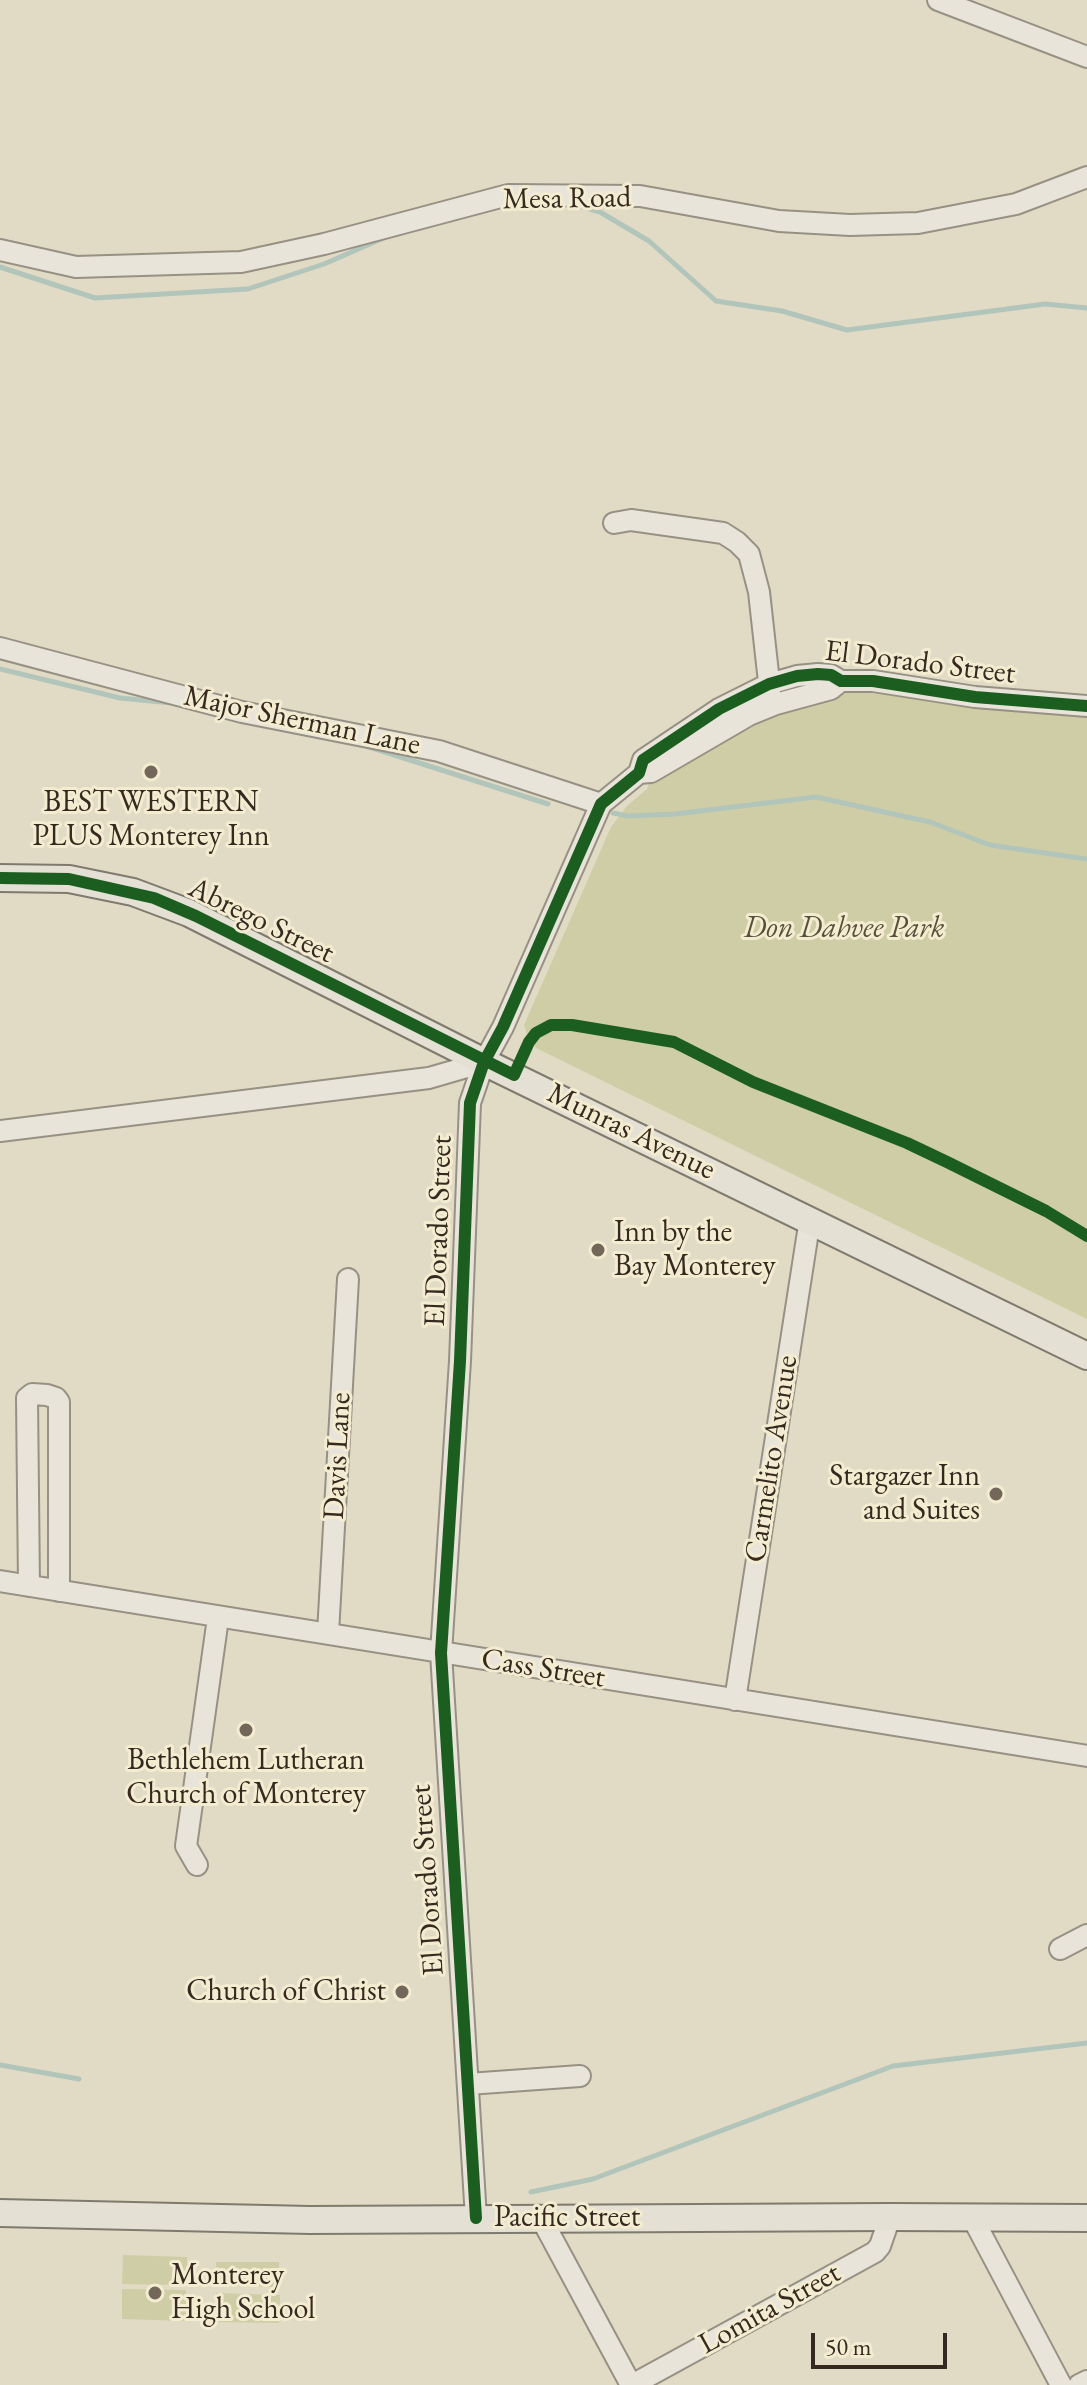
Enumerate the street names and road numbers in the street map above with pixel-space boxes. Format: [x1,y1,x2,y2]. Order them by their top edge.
street label: Mesa Road [502,180,632,218]
street label: El Dorado Street [823,633,1017,693]
street label: Major Sherman Lane [180,678,424,764]
street label: Abrego Street [182,870,340,972]
street label: Munras Avenue [541,1076,721,1188]
street label: El Dorado Street [418,1135,460,1327]
street label: Carmelito Avenue [738,1353,806,1565]
street label: Davis Lane [317,1392,359,1520]
street label: Cass Street [479,1641,607,1697]
street label: El Dorado Street [403,1783,453,1977]
street label: Pacific Street [494,2200,640,2236]
street label: Lomita Street [693,2255,847,2363]

